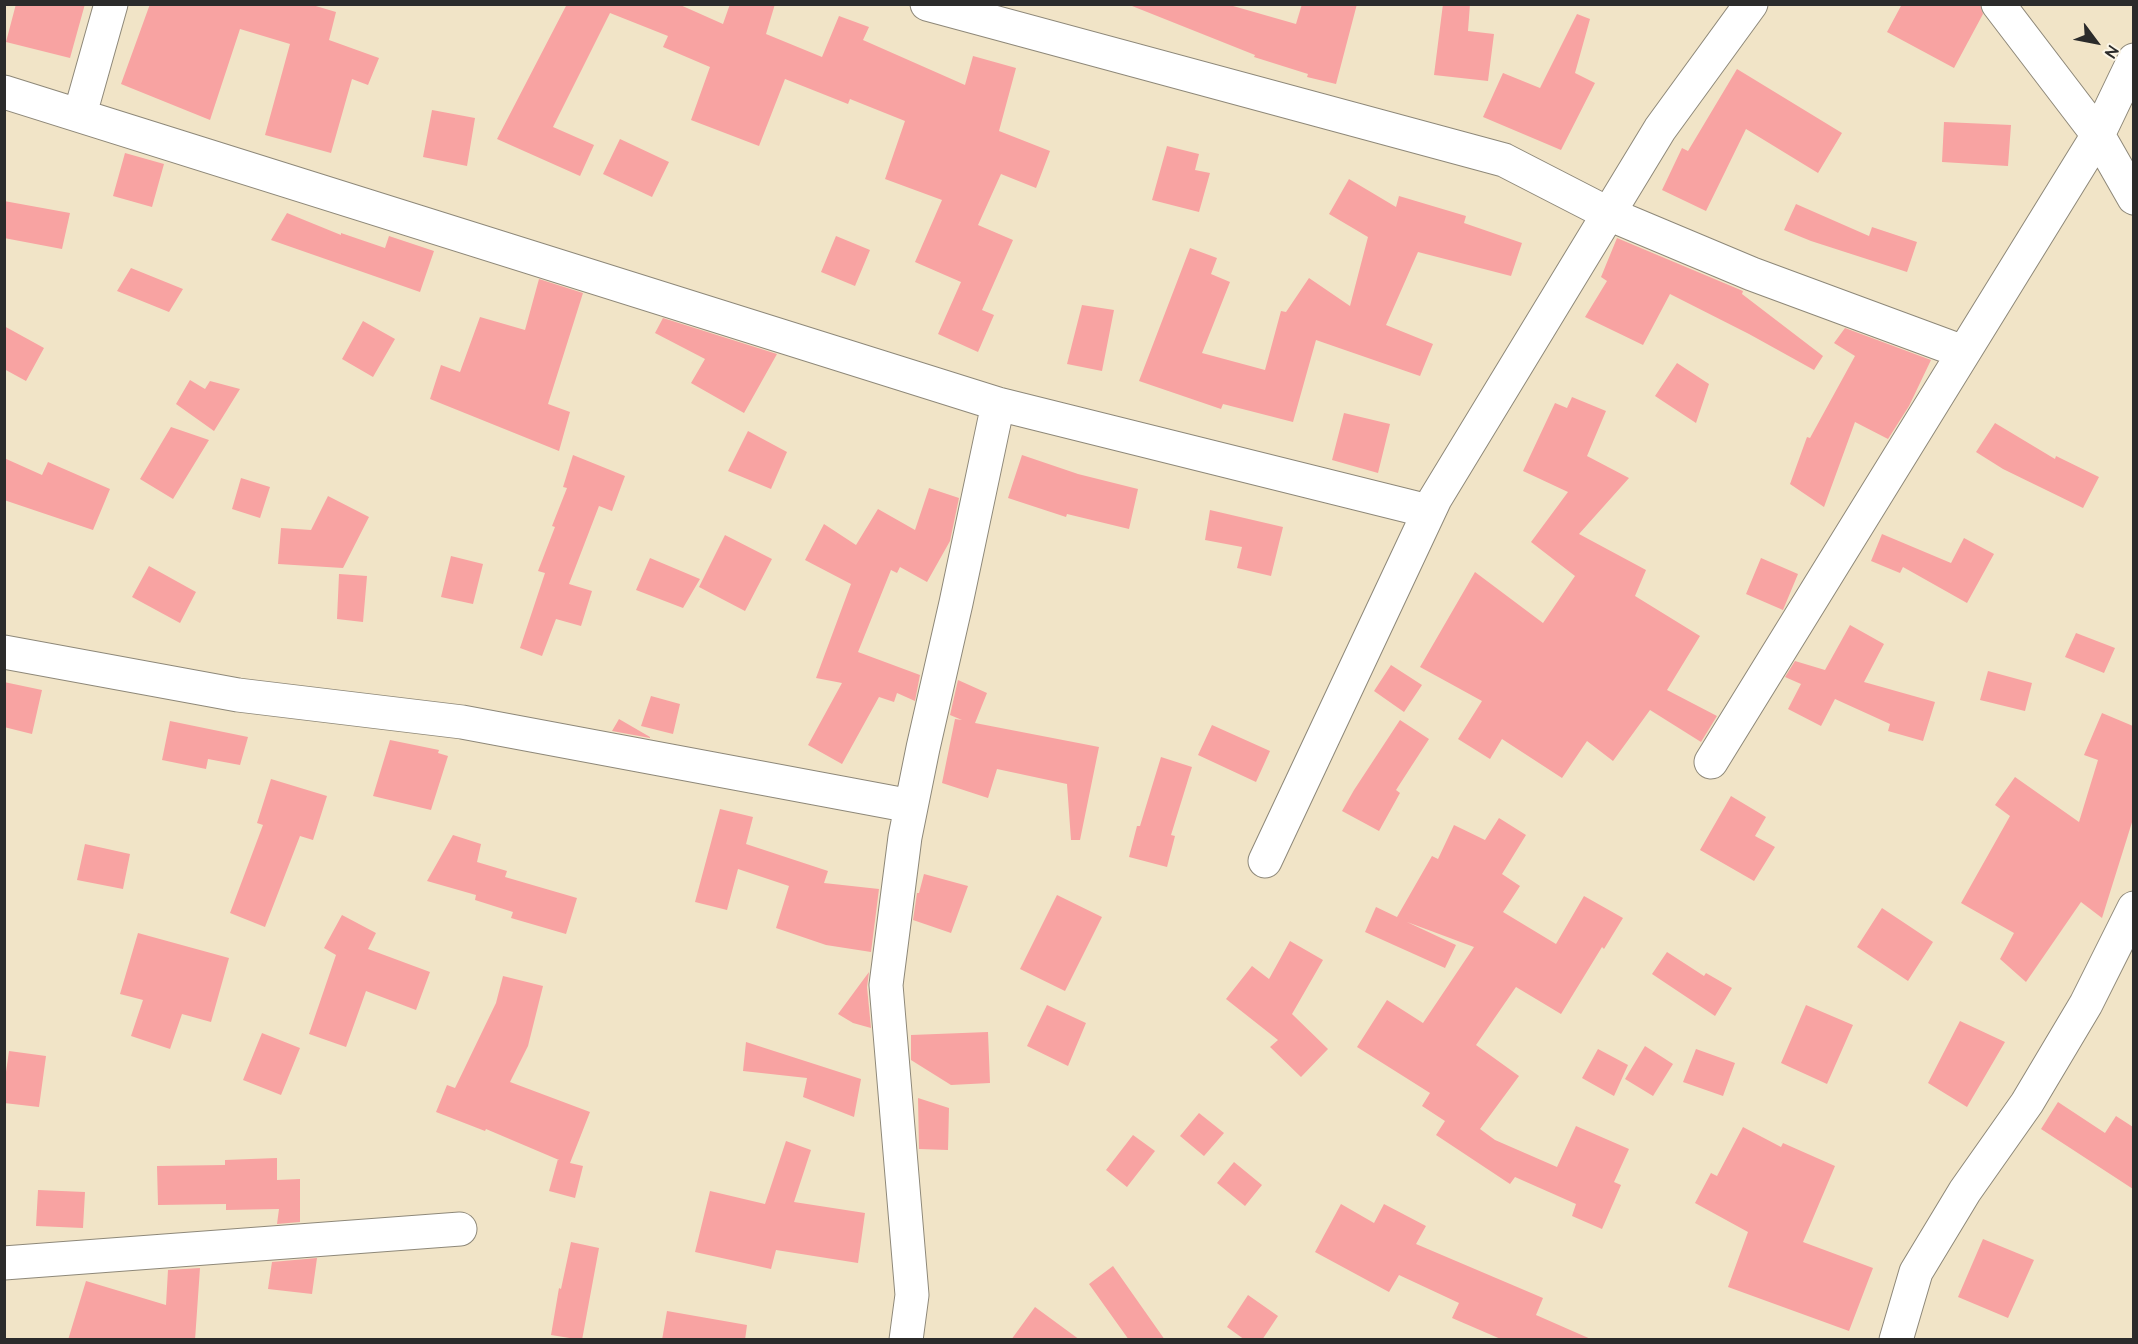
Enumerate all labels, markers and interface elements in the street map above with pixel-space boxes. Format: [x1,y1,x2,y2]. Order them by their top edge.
north arrow [2066,12,2126,72]
text: N [2099,41,2123,62]

